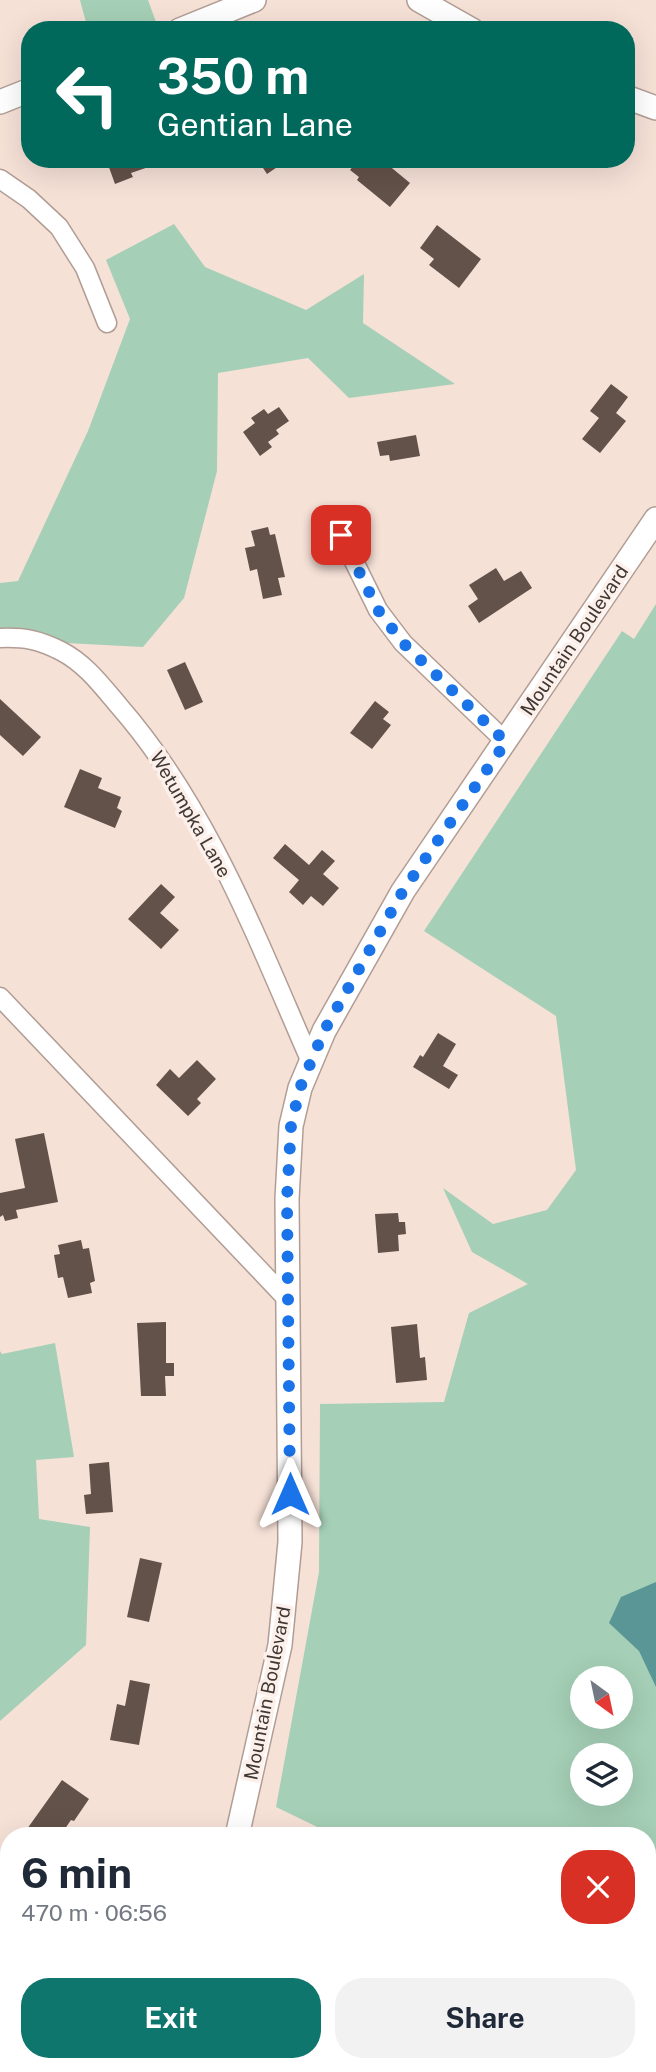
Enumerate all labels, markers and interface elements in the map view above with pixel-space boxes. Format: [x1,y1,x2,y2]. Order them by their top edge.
text: 350 m [157,47,309,105]
icon: left [42,49,133,140]
text: Gentian Lane [157,106,353,143]
pin [311,505,371,565]
icon: arrive [322,516,360,554]
street label: Mountain Boulevard [516,561,632,719]
street label: Wetumpka Lane [146,747,236,881]
position arrow [253,1457,327,1531]
street label: Mountain Boulevard [239,1604,295,1782]
north arrow [570,1666,634,1729]
map controls [570,1666,633,1806]
button: layers [570,1743,633,1806]
text: 6 min [21,1848,132,1897]
button: close [561,1850,635,1924]
text: 470 m · 06:56 [21,1899,167,1926]
button: Exit [21,1978,321,2058]
button: Share [335,1978,635,2058]

